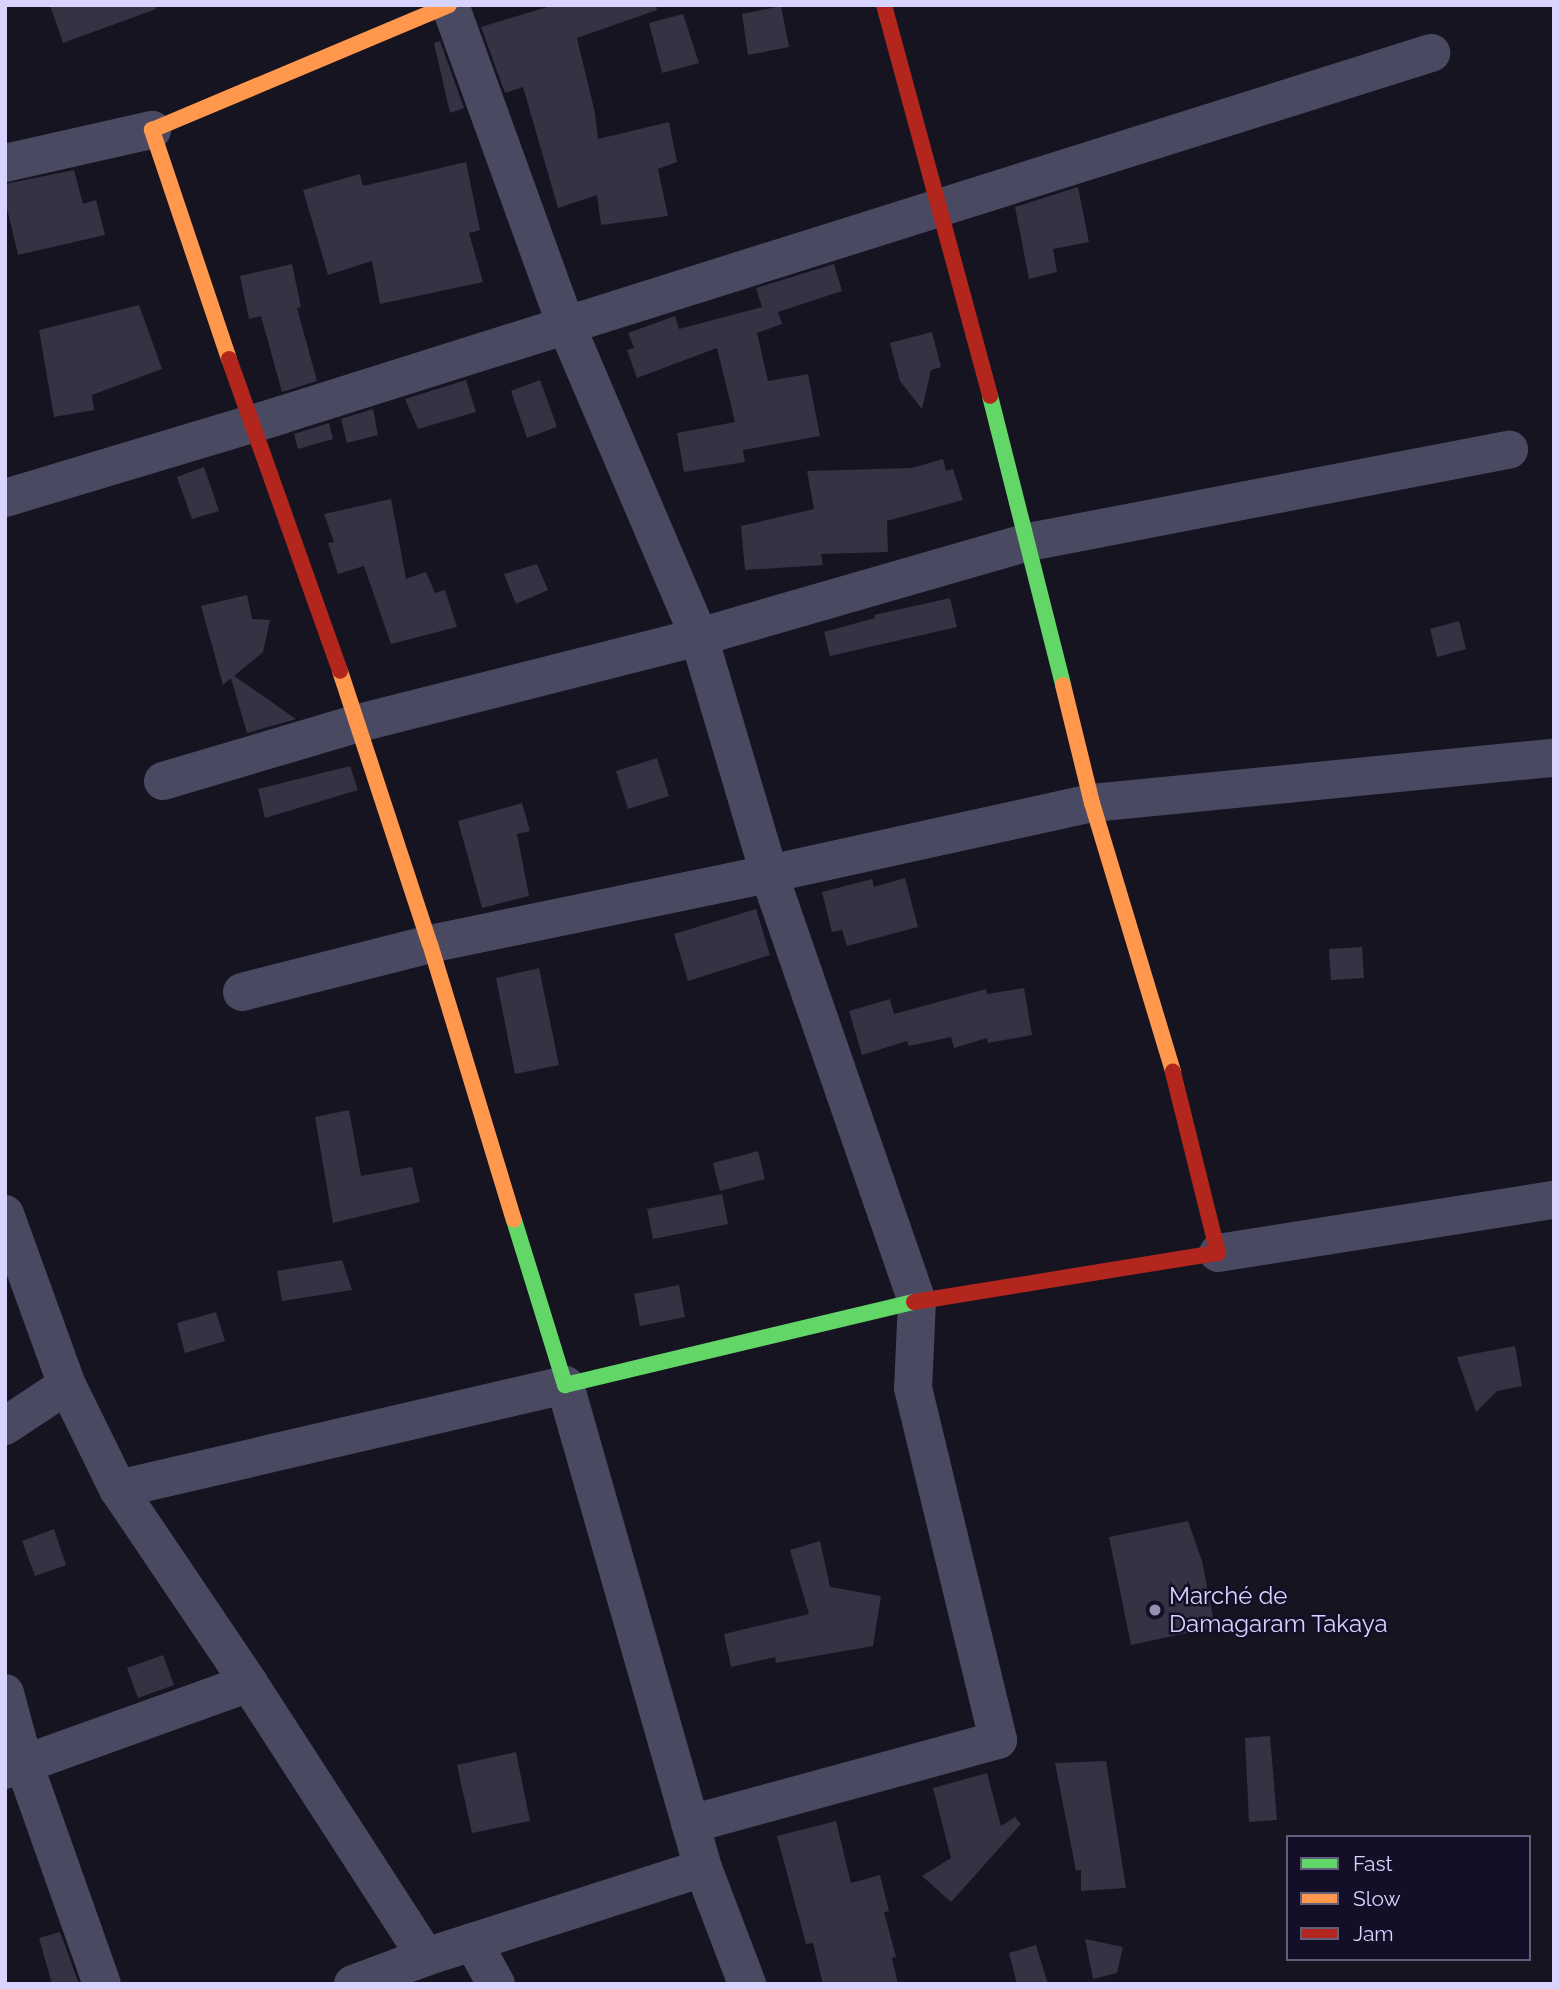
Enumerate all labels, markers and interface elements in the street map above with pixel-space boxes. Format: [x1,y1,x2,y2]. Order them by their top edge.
place label: Marché de Damagaram Takaya [1169,1582,1388,1638]
marker: Marché de Damagaram Takaya [1147,1602,1163,1618]
legend [1286,1835,1531,1961]
text: Fast [1353,1851,1393,1876]
text: Slow [1353,1886,1401,1911]
text: Jam [1353,1921,1394,1946]

